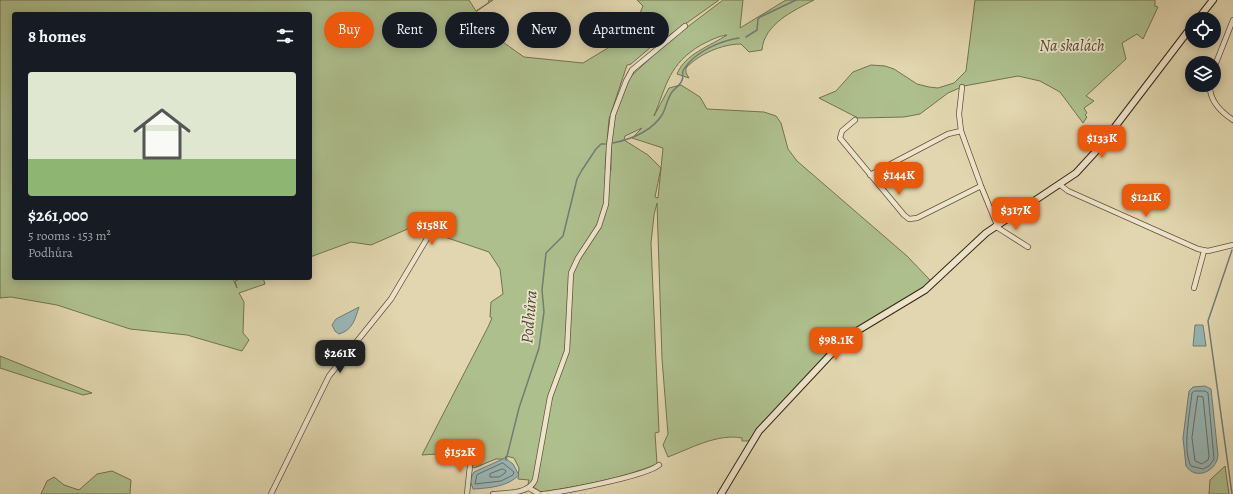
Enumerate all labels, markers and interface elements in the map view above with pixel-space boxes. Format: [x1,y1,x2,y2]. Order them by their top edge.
chip: Buy [324,12,374,48]
chip: Rent [382,12,437,48]
chip: Filters [445,12,509,48]
chip: New [517,12,571,48]
chip: Apartment [579,12,669,48]
map controls [1185,12,1221,92]
button: locate [1185,12,1221,48]
text: 8 homes [28,25,86,48]
icon: filters [274,25,296,47]
park label: Na skalách [1039,35,1105,57]
button: layers [1185,56,1221,92]
icon: home [126,98,198,170]
pin: $133K [1074,125,1130,159]
text: $133K [1087,129,1117,146]
pin: $144K [871,162,927,196]
text: $144K [883,166,915,183]
pin: $121K [1118,184,1174,218]
text: $121K [1131,188,1161,205]
pin: $317K [988,197,1044,231]
text: $317K [1001,201,1031,218]
text: $261,000 [28,204,88,227]
pin: $158K [404,212,460,246]
text: $158K [416,216,448,233]
text: 5 rooms · 153 m² [28,227,111,244]
text: Podhůra [28,244,73,261]
water label: Podhůra [515,289,543,344]
pin: $98.1K [803,327,869,361]
text: $98.1K [818,331,854,348]
pin: $261K [312,340,368,374]
text: $261K [324,344,356,361]
pin: $152K [432,439,488,473]
text: $152K [444,443,476,460]

